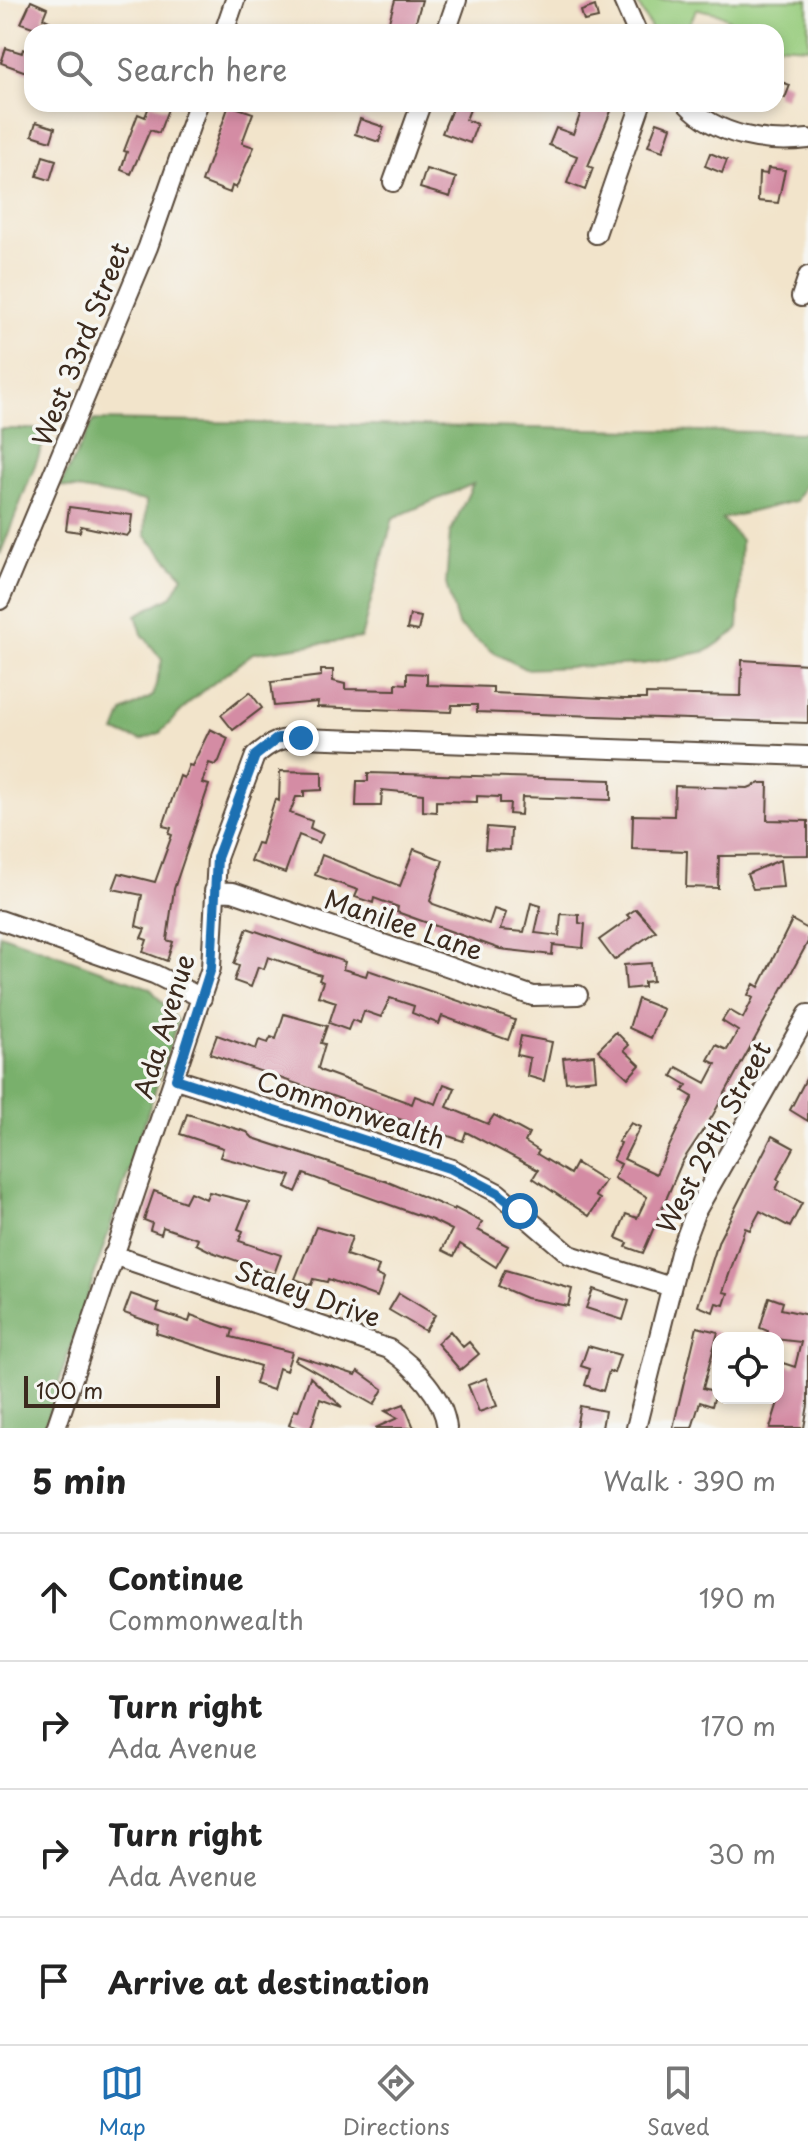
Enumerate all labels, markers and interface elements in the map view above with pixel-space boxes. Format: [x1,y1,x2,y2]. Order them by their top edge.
search box [24,24,784,112]
icon: search [52,46,96,90]
text: Search here [116,46,288,91]
street label: West 33rd Street [21,236,139,452]
route end [283,720,319,756]
street label: Manilee Lane [320,879,488,969]
street label: Ada Avenue [123,949,203,1103]
street label: West 29th Street [646,1034,780,1240]
street label: Commonwealth [252,1060,450,1158]
route start [502,1193,538,1229]
street label: Staley Drive [230,1250,386,1336]
map controls [712,1332,784,1404]
button: locate [712,1332,784,1404]
scale bar [24,1372,220,1408]
text: 100 m [36,1373,103,1406]
text: 5 min [32,1454,126,1506]
text: Walk · 390 m [603,1461,776,1500]
text: Continue [108,1555,243,1600]
icon: ahead [32,1575,76,1619]
text: 190 m [699,1578,776,1617]
text: Commonwealth [108,1600,304,1639]
text: Turn right [108,1683,263,1728]
icon: right [32,1703,76,1747]
text: 170 m [701,1706,776,1745]
text: Ada Avenue [108,1728,257,1767]
text: Turn right [108,1811,263,1856]
icon: right [32,1831,76,1875]
text: 30 m [708,1834,776,1873]
text: Ada Avenue [108,1856,257,1895]
icon: arrive [32,1959,76,2003]
text: Arrive at destination [108,1959,430,2004]
tab: Map [99,2061,146,2142]
tab: Directions [343,2061,450,2142]
tab: Saved [647,2061,709,2142]

